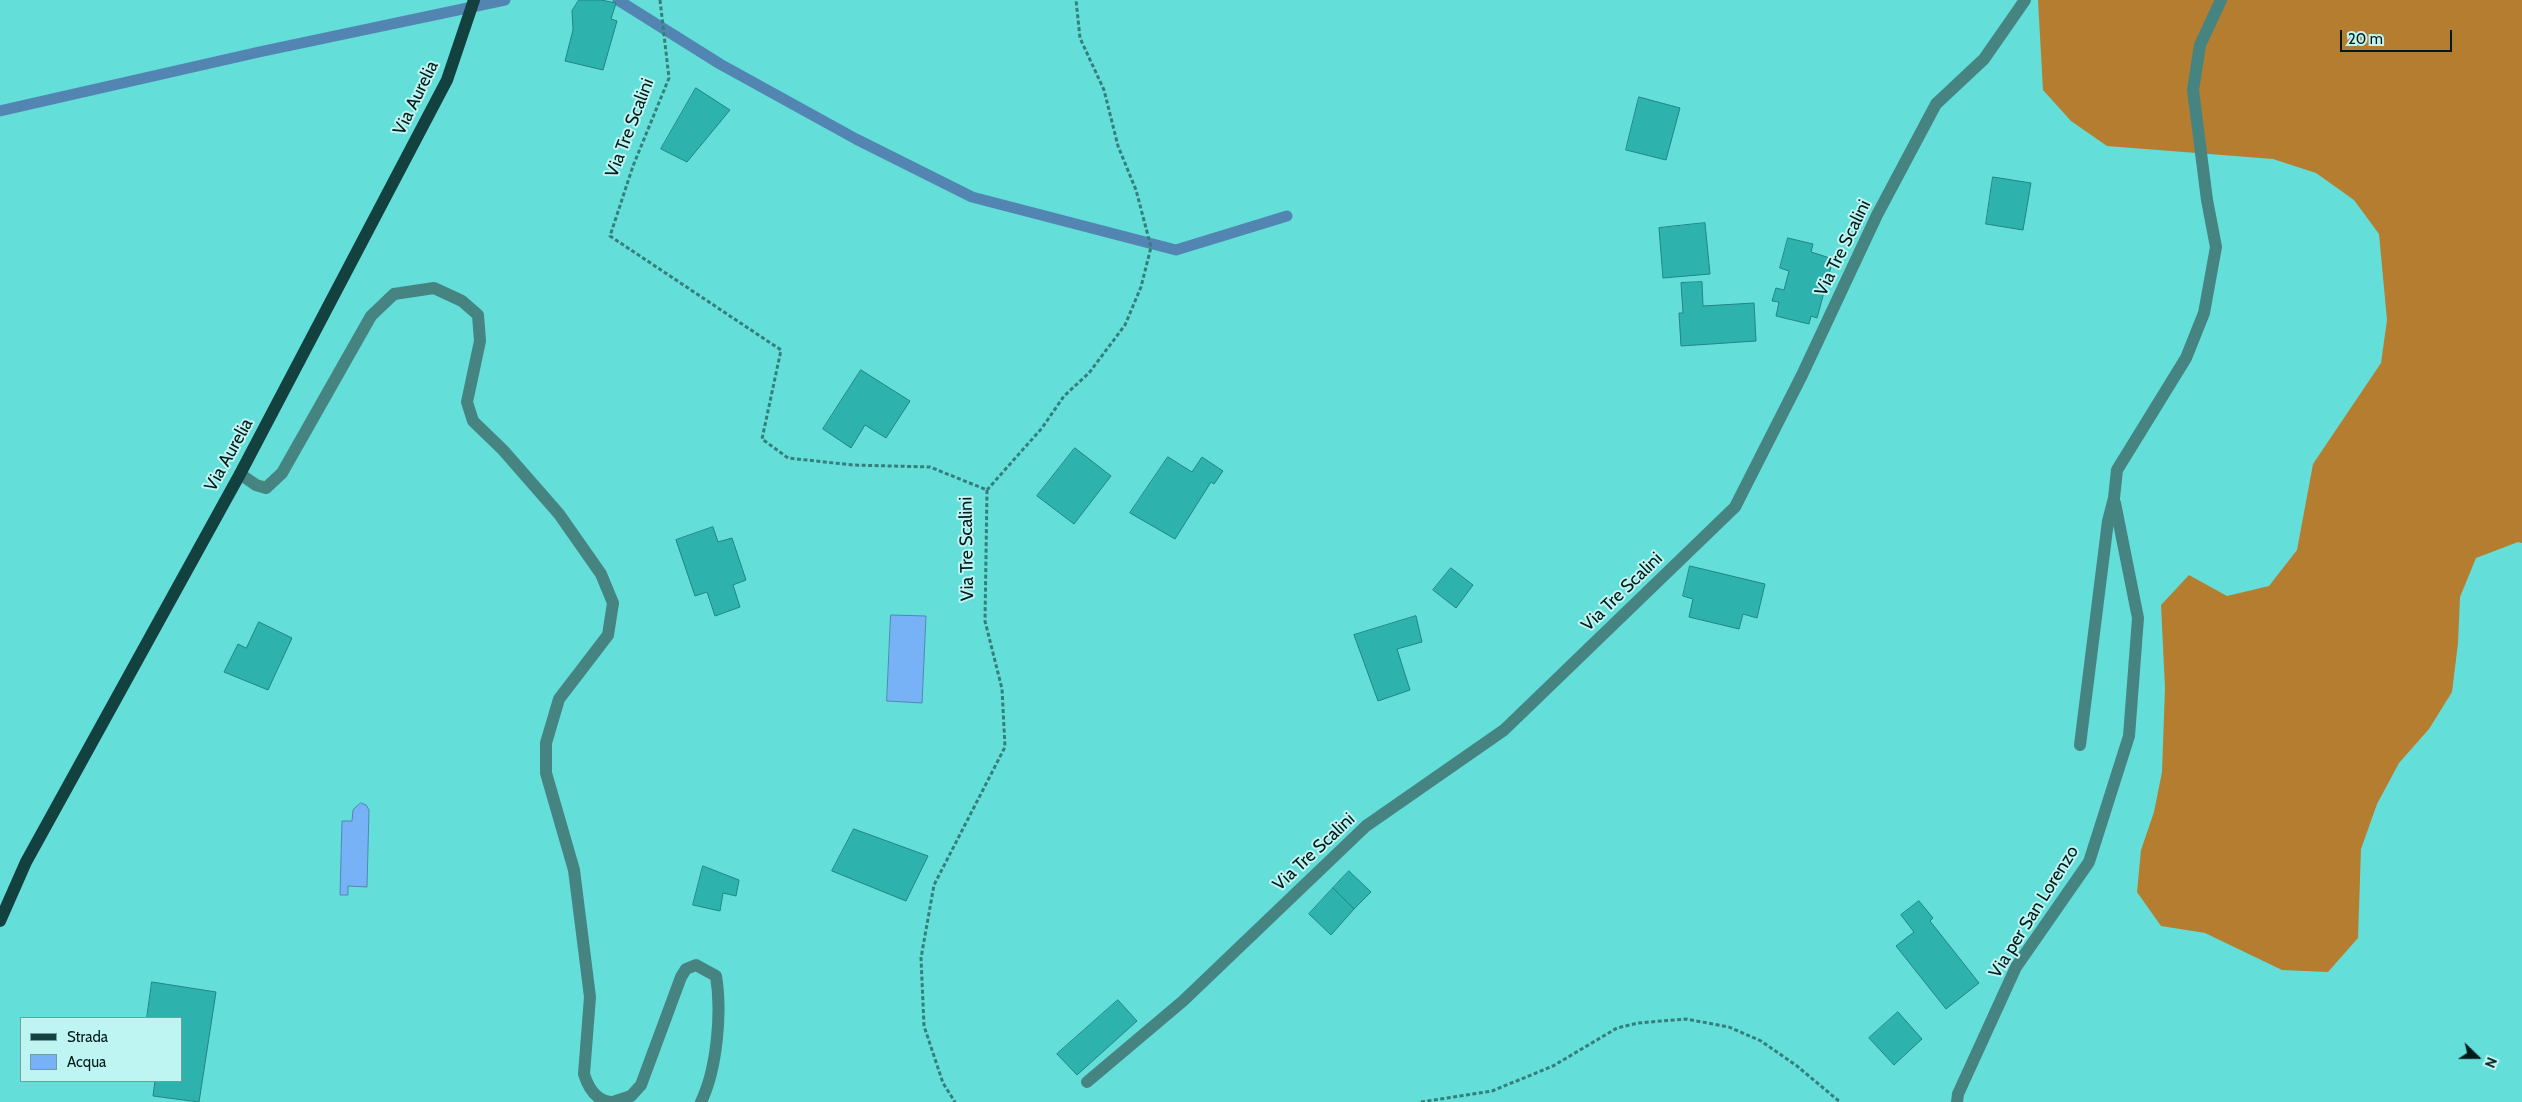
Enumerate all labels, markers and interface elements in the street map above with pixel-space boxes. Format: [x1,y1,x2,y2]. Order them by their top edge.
scale bar [2342,20,2454,52]
text: 20 m [2348,30,2383,48]
street label: Via Aurelia [389,57,443,139]
street label: Via Tre Scalini [601,75,659,181]
street label: Via Tre Scalini [1810,196,1876,300]
street label: Via Aurelia [200,415,258,495]
street label: Via Tre Scalini [955,497,979,601]
street label: Via Tre Scalini [1577,548,1667,636]
street label: Via Tre Scalini [1269,809,1359,895]
street label: Via per San Lorenzo [1985,842,2083,982]
legend [20,1017,182,1082]
text: Strada [67,1028,108,1046]
north arrow [2452,1032,2502,1082]
text: Acqua [67,1053,106,1071]
text: N [2481,1055,2501,1071]

